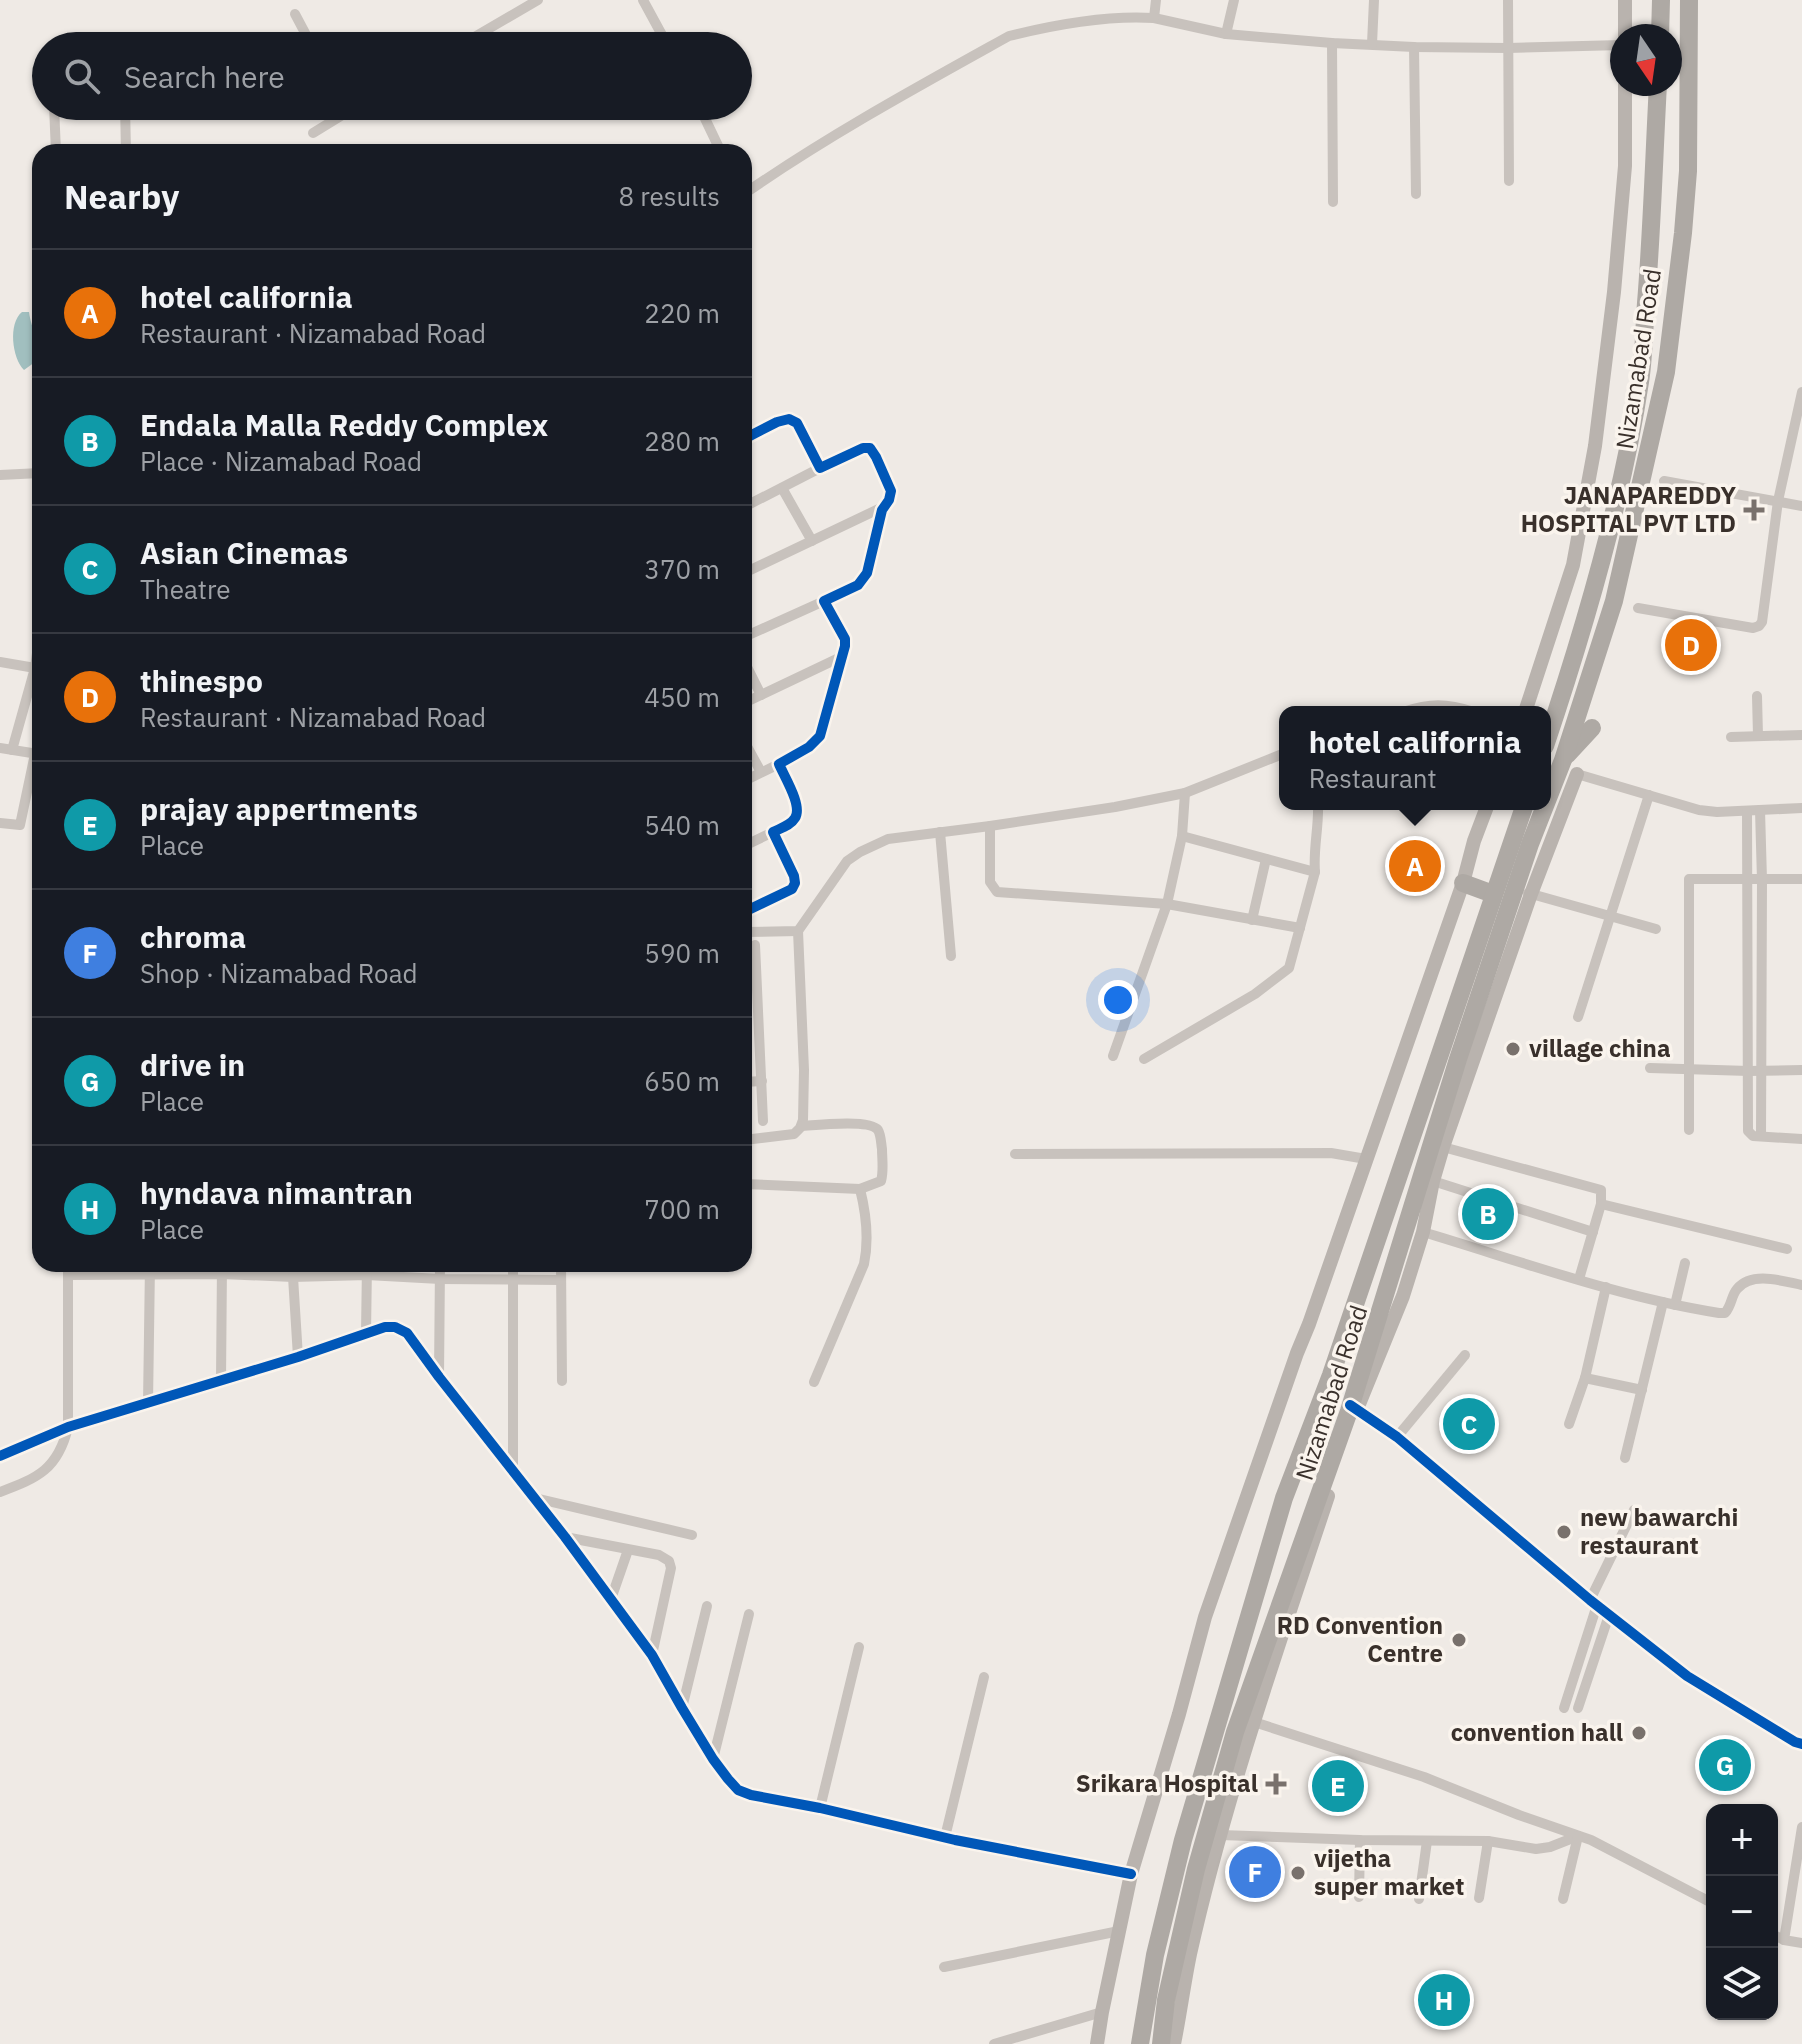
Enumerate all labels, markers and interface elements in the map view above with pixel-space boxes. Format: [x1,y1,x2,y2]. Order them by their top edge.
north arrow [1610,24,1682,96]
search box [32,32,752,120]
icon: search [60,54,104,98]
text: Search here [124,57,285,96]
text: Nearby [64,174,179,218]
text: 8 results [618,179,720,213]
street label: Nizamabad Road [1608,266,1668,451]
text: hotel california [140,277,353,316]
text: A [81,296,99,330]
text: 220 m [644,296,720,330]
text: Restaurant · Nizamabad Road [140,316,486,350]
text: Endala Malla Reddy Complex [140,405,548,444]
text: B [81,424,99,458]
text: 280 m [644,424,720,458]
text: Place · Nizamabad Road [140,444,422,478]
place label: JANAPAREDDY HOSPITAL PVT LTD [1521,479,1736,539]
marker: JANAPAREDDY HOSPITAL PVT LTD [1743,499,1765,521]
text: Asian Cinemas [140,533,348,572]
text: C [82,552,98,586]
text: 370 m [644,552,720,586]
text: Theatre [140,572,231,606]
pin: D [1665,615,1717,675]
text: thinespo [140,661,263,700]
text: D [81,680,99,714]
text: 450 m [644,680,720,714]
text: Restaurant · Nizamabad Road [140,700,486,734]
popup [1279,706,1551,810]
text: hotel california [1309,722,1521,761]
text: Restaurant [1309,761,1437,795]
text: prajay appertments [140,789,418,828]
text: E [82,808,98,842]
text: 540 m [644,808,720,842]
text: Place [140,828,204,862]
pin: A [1389,836,1441,896]
text: chroma [140,917,246,956]
text: F [82,936,98,970]
text: 590 m [644,936,720,970]
text: Shop · Nizamabad Road [140,956,418,990]
your location [1098,980,1138,1020]
place label: village china [1529,1032,1671,1064]
marker: village china [1504,1040,1522,1058]
text: drive in [140,1045,245,1084]
text: G [81,1064,99,1098]
text: 650 m [644,1064,720,1098]
text: Place [140,1084,204,1118]
text: hyndava nimantran [140,1173,413,1212]
pin: B [1462,1184,1514,1244]
text: H [81,1192,99,1226]
text: 700 m [644,1192,720,1226]
text: Place [140,1212,204,1246]
street label: Nizamabad Road [1288,1301,1374,1484]
pin: C [1443,1394,1495,1454]
place label: new bawarchi restaurant [1580,1501,1738,1561]
marker: new bawarchi restaurant [1555,1523,1573,1541]
place label: RD Convention Centre [1277,1609,1443,1669]
marker: RD Convention Centre [1450,1631,1468,1649]
place label: convention hall [1451,1716,1623,1748]
marker: convention hall [1630,1724,1648,1742]
pin: G [1699,1735,1751,1795]
pin: E [1312,1756,1364,1816]
place label: Srikara Hospital [1076,1767,1258,1799]
marker: Srikara Hospital [1265,1773,1287,1795]
map controls [1706,1804,1778,2020]
button: + [1706,1804,1778,1876]
pin: F [1229,1842,1281,1902]
place label: vijetha super market [1314,1842,1465,1902]
marker: vijetha super market [1289,1864,1307,1882]
button: − [1706,1876,1778,1948]
button: layers [1706,1948,1778,2020]
pin: H [1418,1970,1470,2030]

